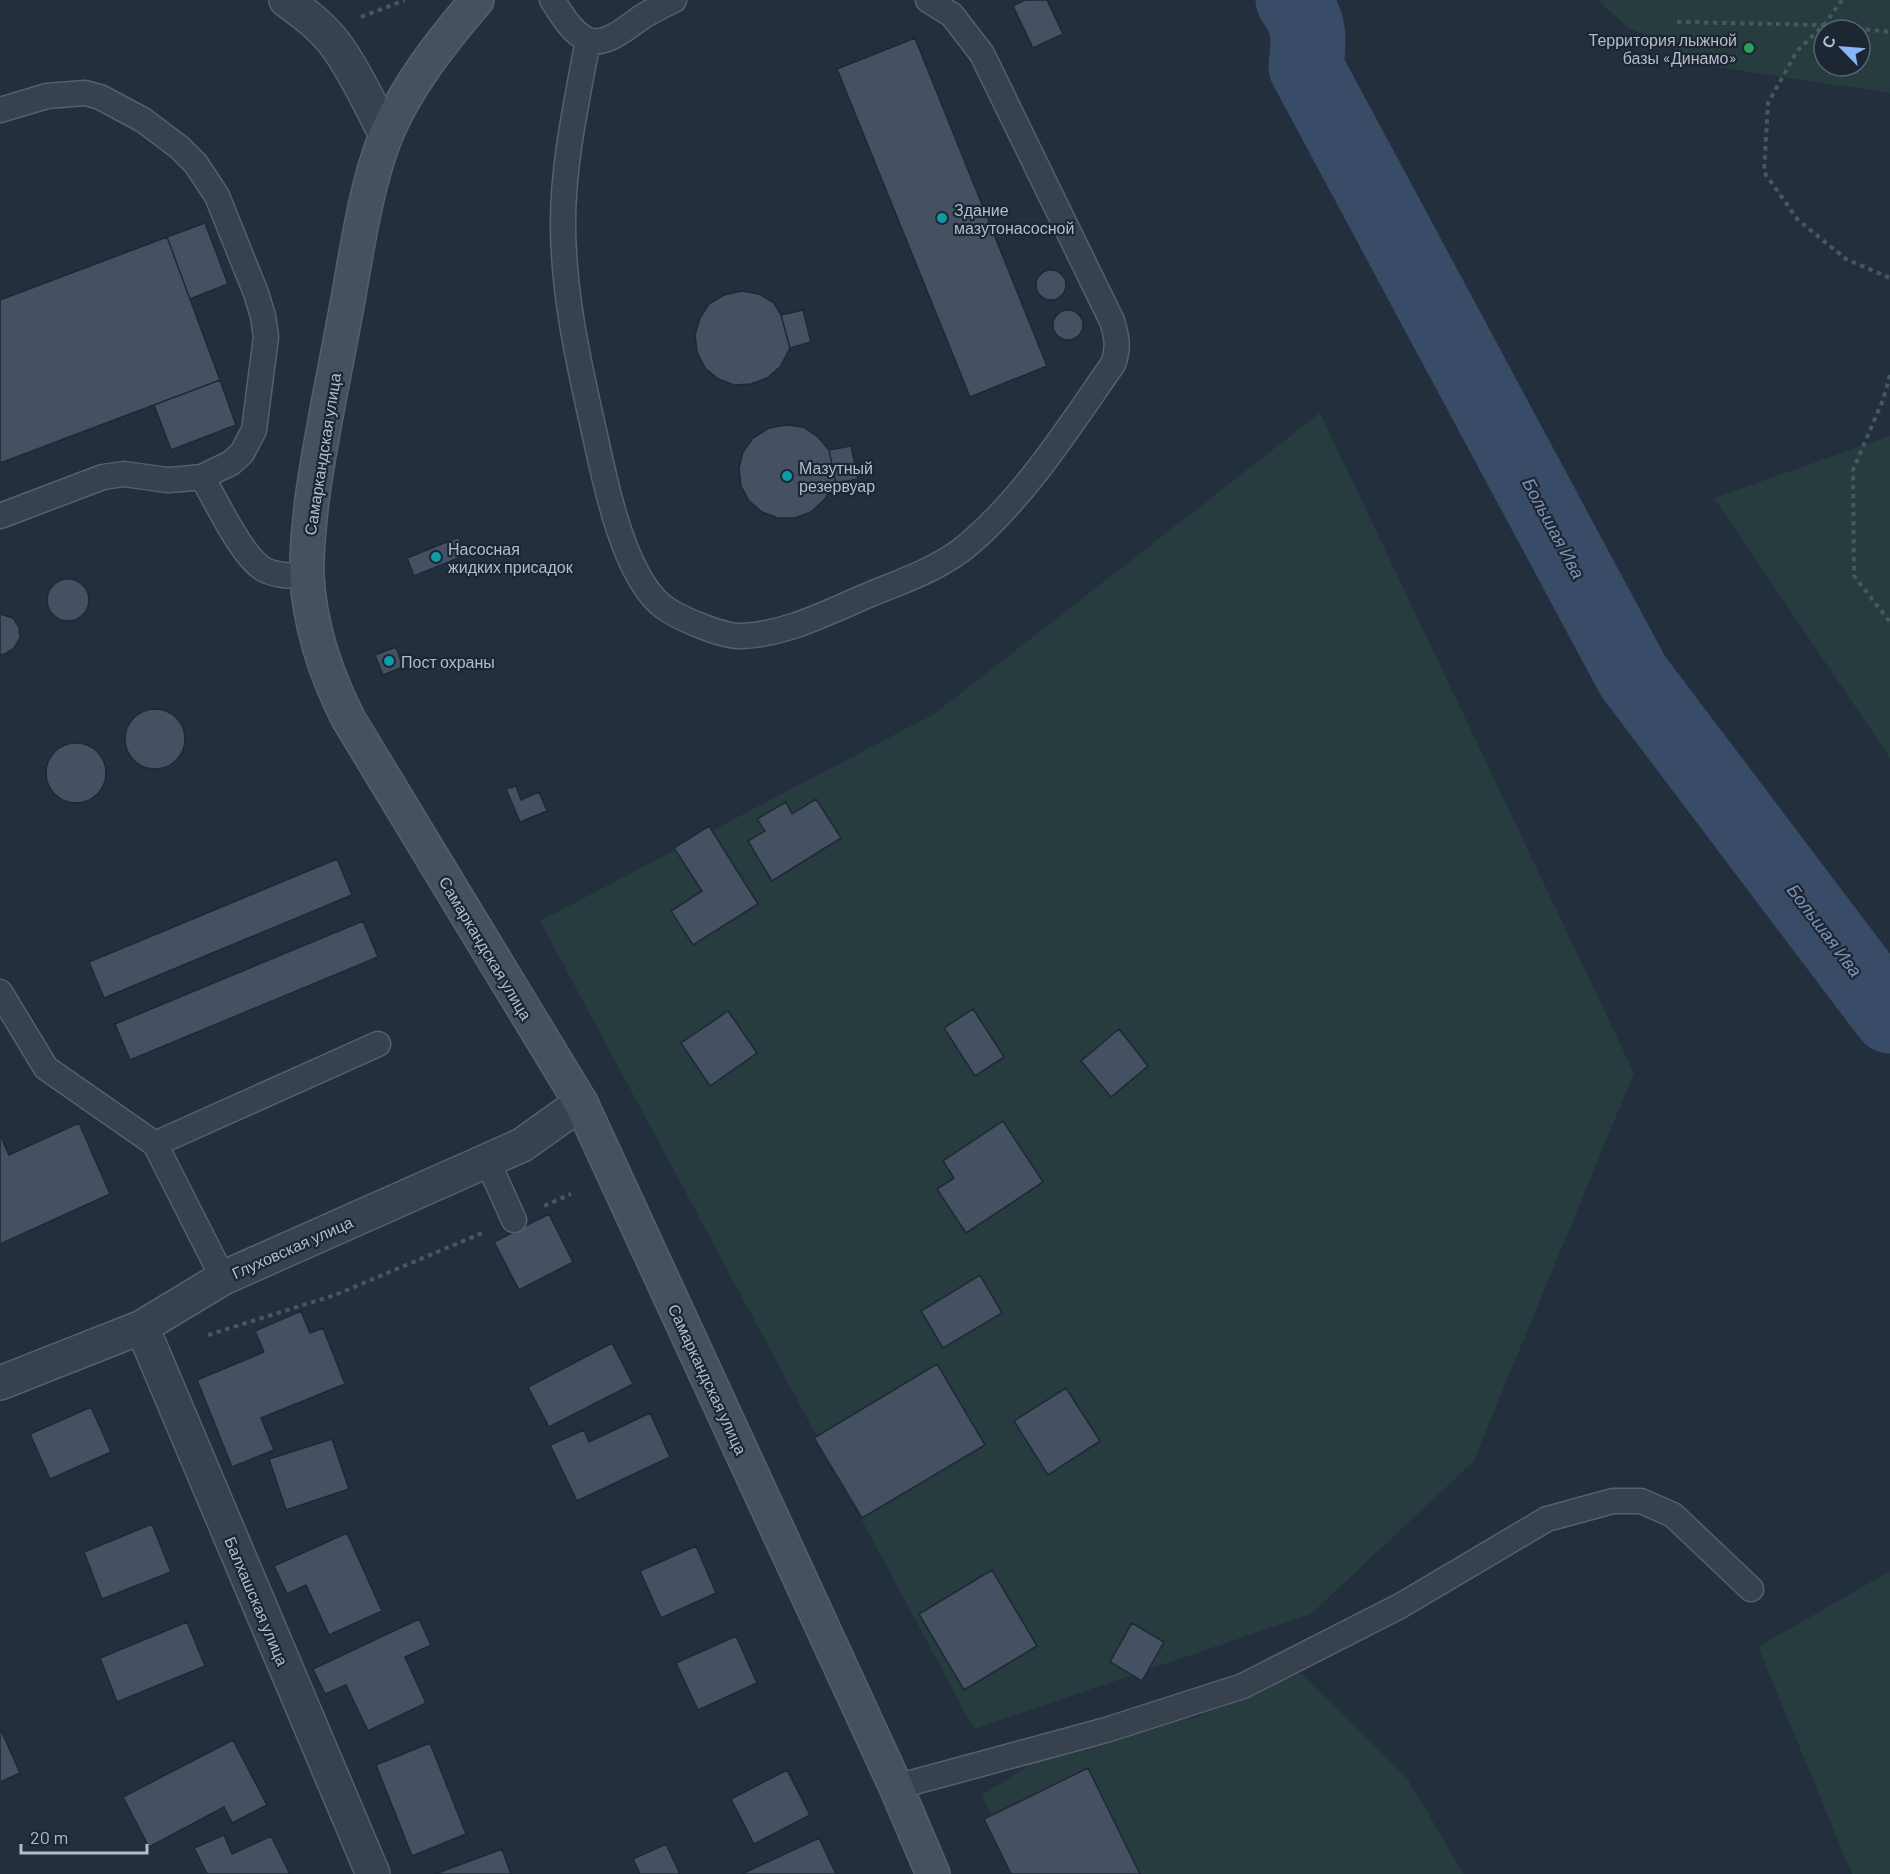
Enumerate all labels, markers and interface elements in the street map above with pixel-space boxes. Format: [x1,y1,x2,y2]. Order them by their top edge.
north arrow [1812,18,1872,78]
place label: Территория лыжной базы «Динамо» [1589,30,1737,67]
text: С [1817,32,1839,51]
marker: Территория лыжной базы «Динамо» [1742,41,1756,55]
place label: Здание мазутонасосной [954,200,1074,237]
marker: Здание мазутонасосной [935,211,949,225]
street label: Самаркандская улица [300,371,344,536]
place label: Мазутный резервуар [799,458,875,495]
marker: Мазутный резервуар [780,469,794,483]
water label: Большая Ива [1518,474,1590,582]
place label: Насосная жидких присадок [448,539,574,576]
marker: Насосная жидких присадок [429,550,443,564]
place label: Пост охраны [401,652,495,671]
marker: Пост охраны [382,654,396,668]
street label: Самаркандская улица [436,873,536,1023]
water label: Большая Ива [1783,879,1867,981]
street label: Глуховская улица [229,1212,355,1282]
street label: Самаркандская улица [665,1301,751,1457]
street label: Балхашская улица [221,1534,293,1668]
scale bar [21,1817,147,1855]
text: 20 m [30,1826,68,1848]

